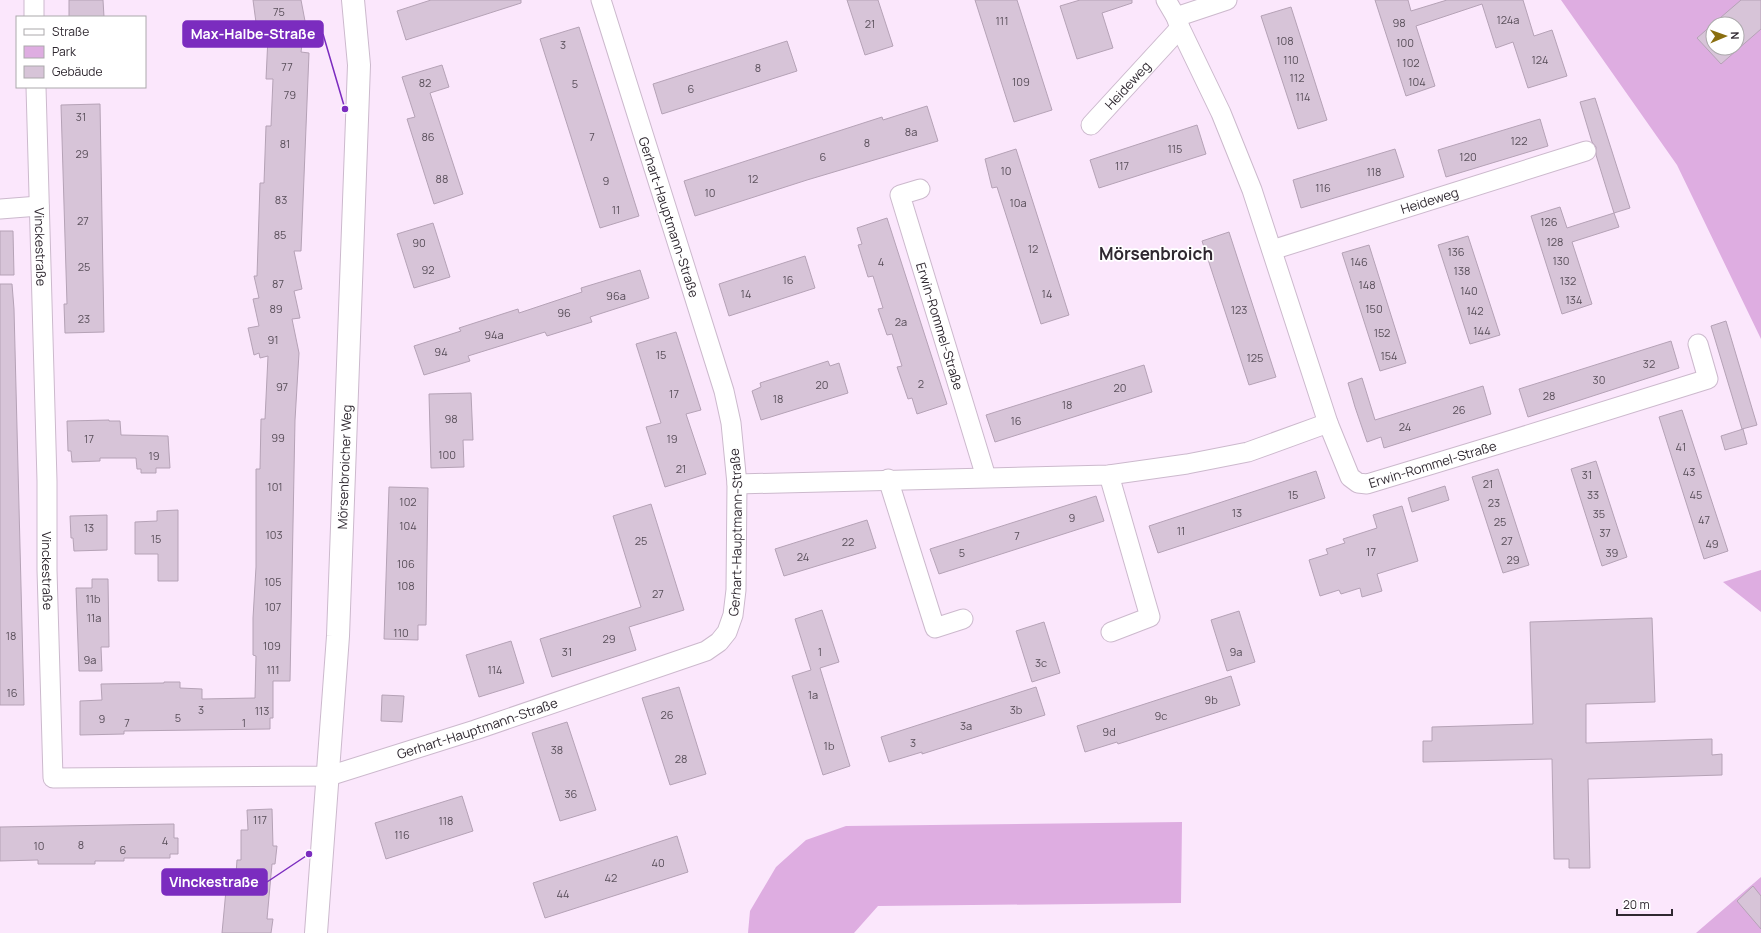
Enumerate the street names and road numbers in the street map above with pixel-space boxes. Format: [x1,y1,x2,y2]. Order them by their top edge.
street label: Heideweg [1101,57,1154,113]
street label: Gerhart-Hauptmann-Straße [634,134,704,300]
street label: Heideweg [1398,183,1461,218]
street label: Vinckestraße [30,207,51,287]
street label: Erwin-Rommel-Straße [912,260,968,393]
street label: Mörsenbroicher Weg [333,404,356,530]
street label: Erwin-Rommel-Straße [1366,436,1499,492]
street label: Gerhart-Hauptmann-Straße [724,447,746,617]
street label: Vinckestraße [38,532,57,611]
street label: Gerhart-Hauptmann-Straße [395,693,560,763]

